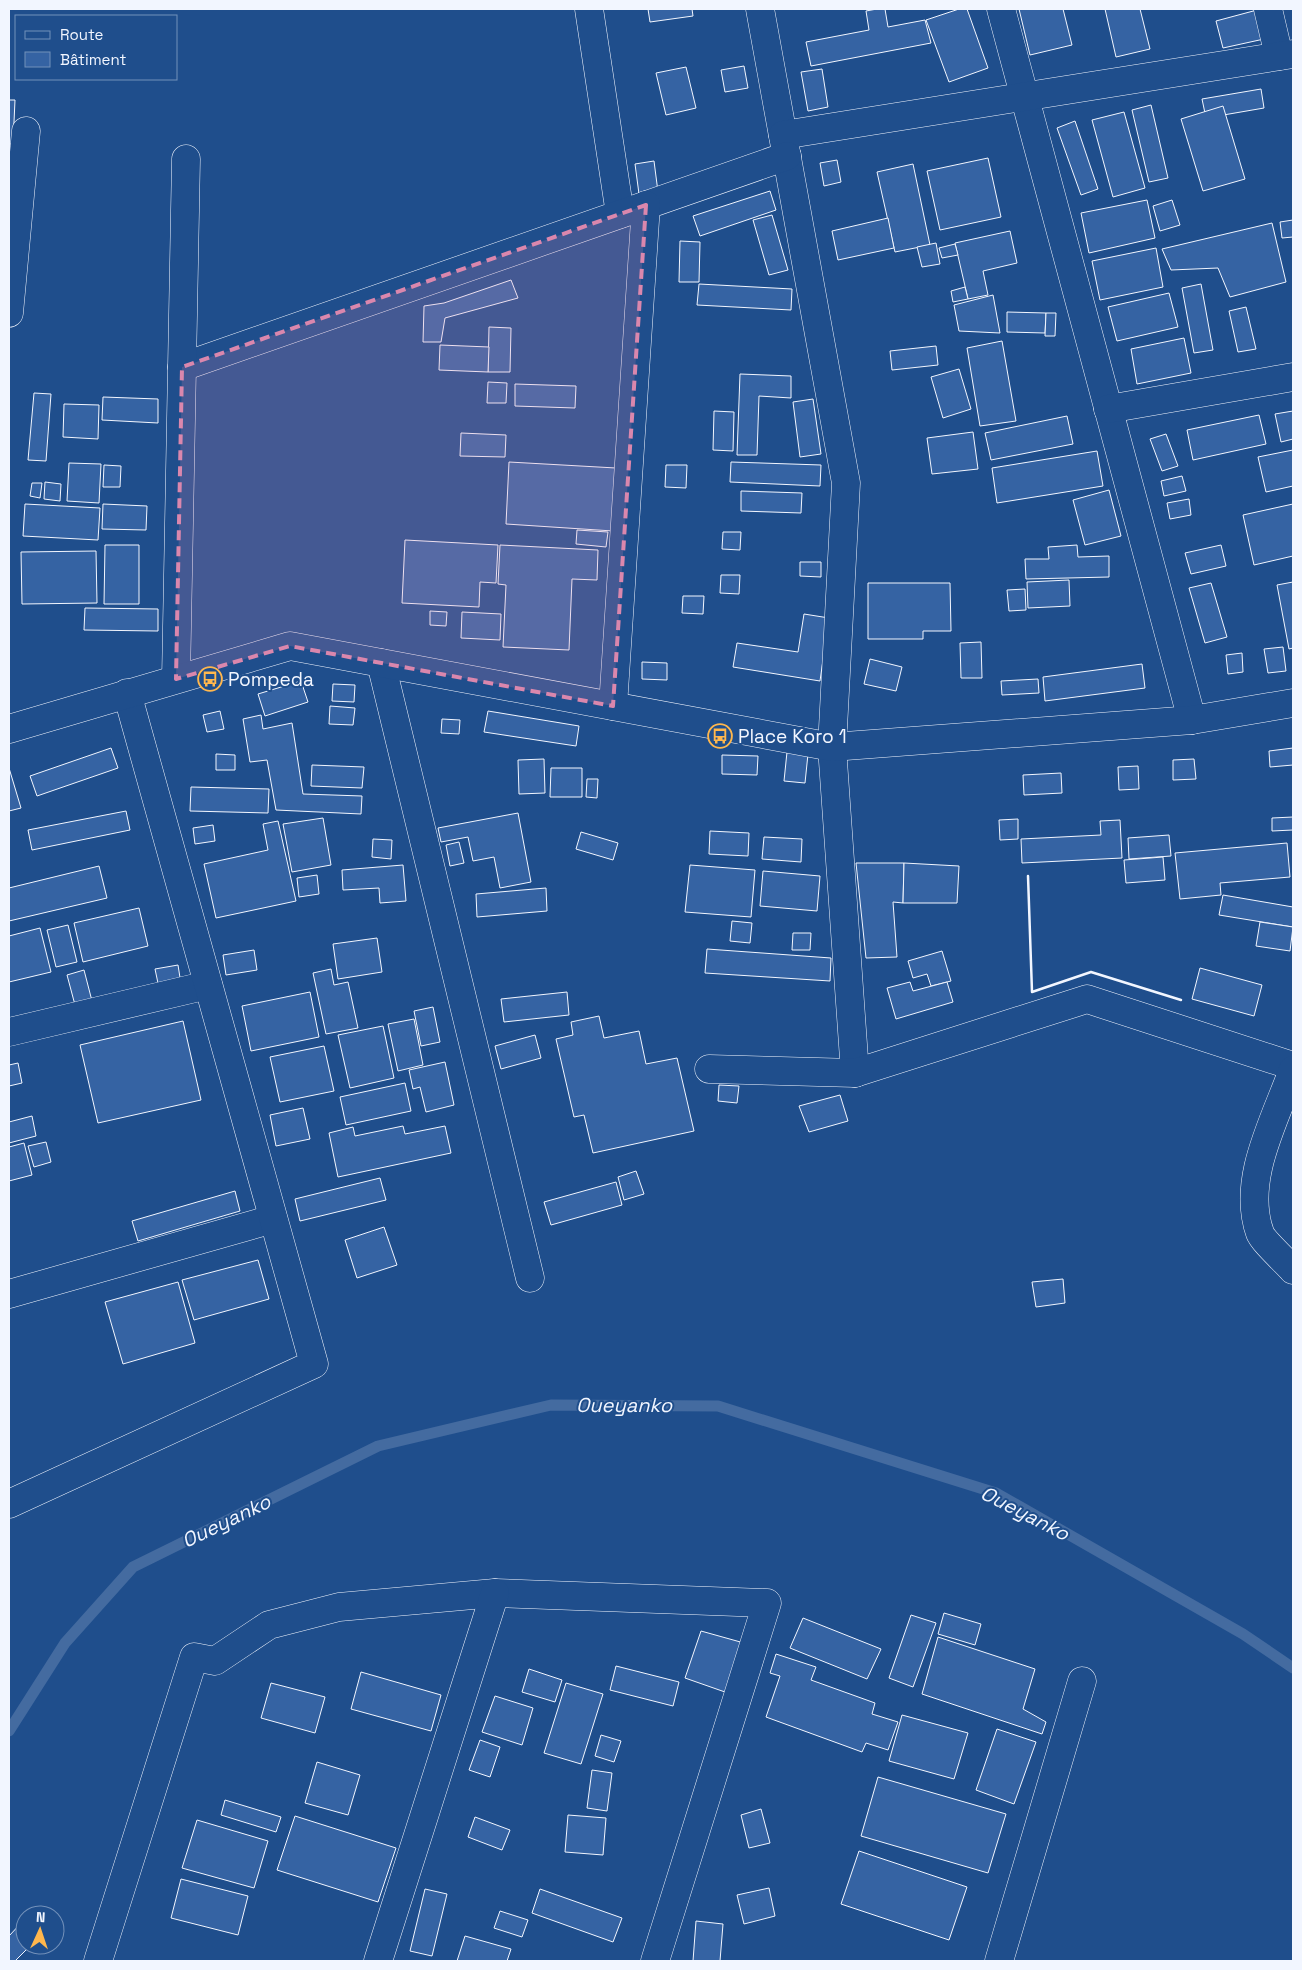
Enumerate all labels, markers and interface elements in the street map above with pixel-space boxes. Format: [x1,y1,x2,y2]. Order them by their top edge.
legend [15,15,178,80]
text: Route [60,25,104,44]
text: Bâtiment [60,50,126,69]
bus stop icon: Pompeda [197,666,223,692]
place label: Pompeda [228,667,314,692]
bus stop icon: Place Koro 1 [707,723,733,749]
place label: Place Koro 1 [738,724,847,749]
water label: Oueyanko [576,1392,673,1418]
water label: Oueyanko [976,1480,1074,1547]
water label: Oueyanko [177,1488,275,1554]
north arrow [15,1905,65,1955]
text: N [36,1908,46,1926]

